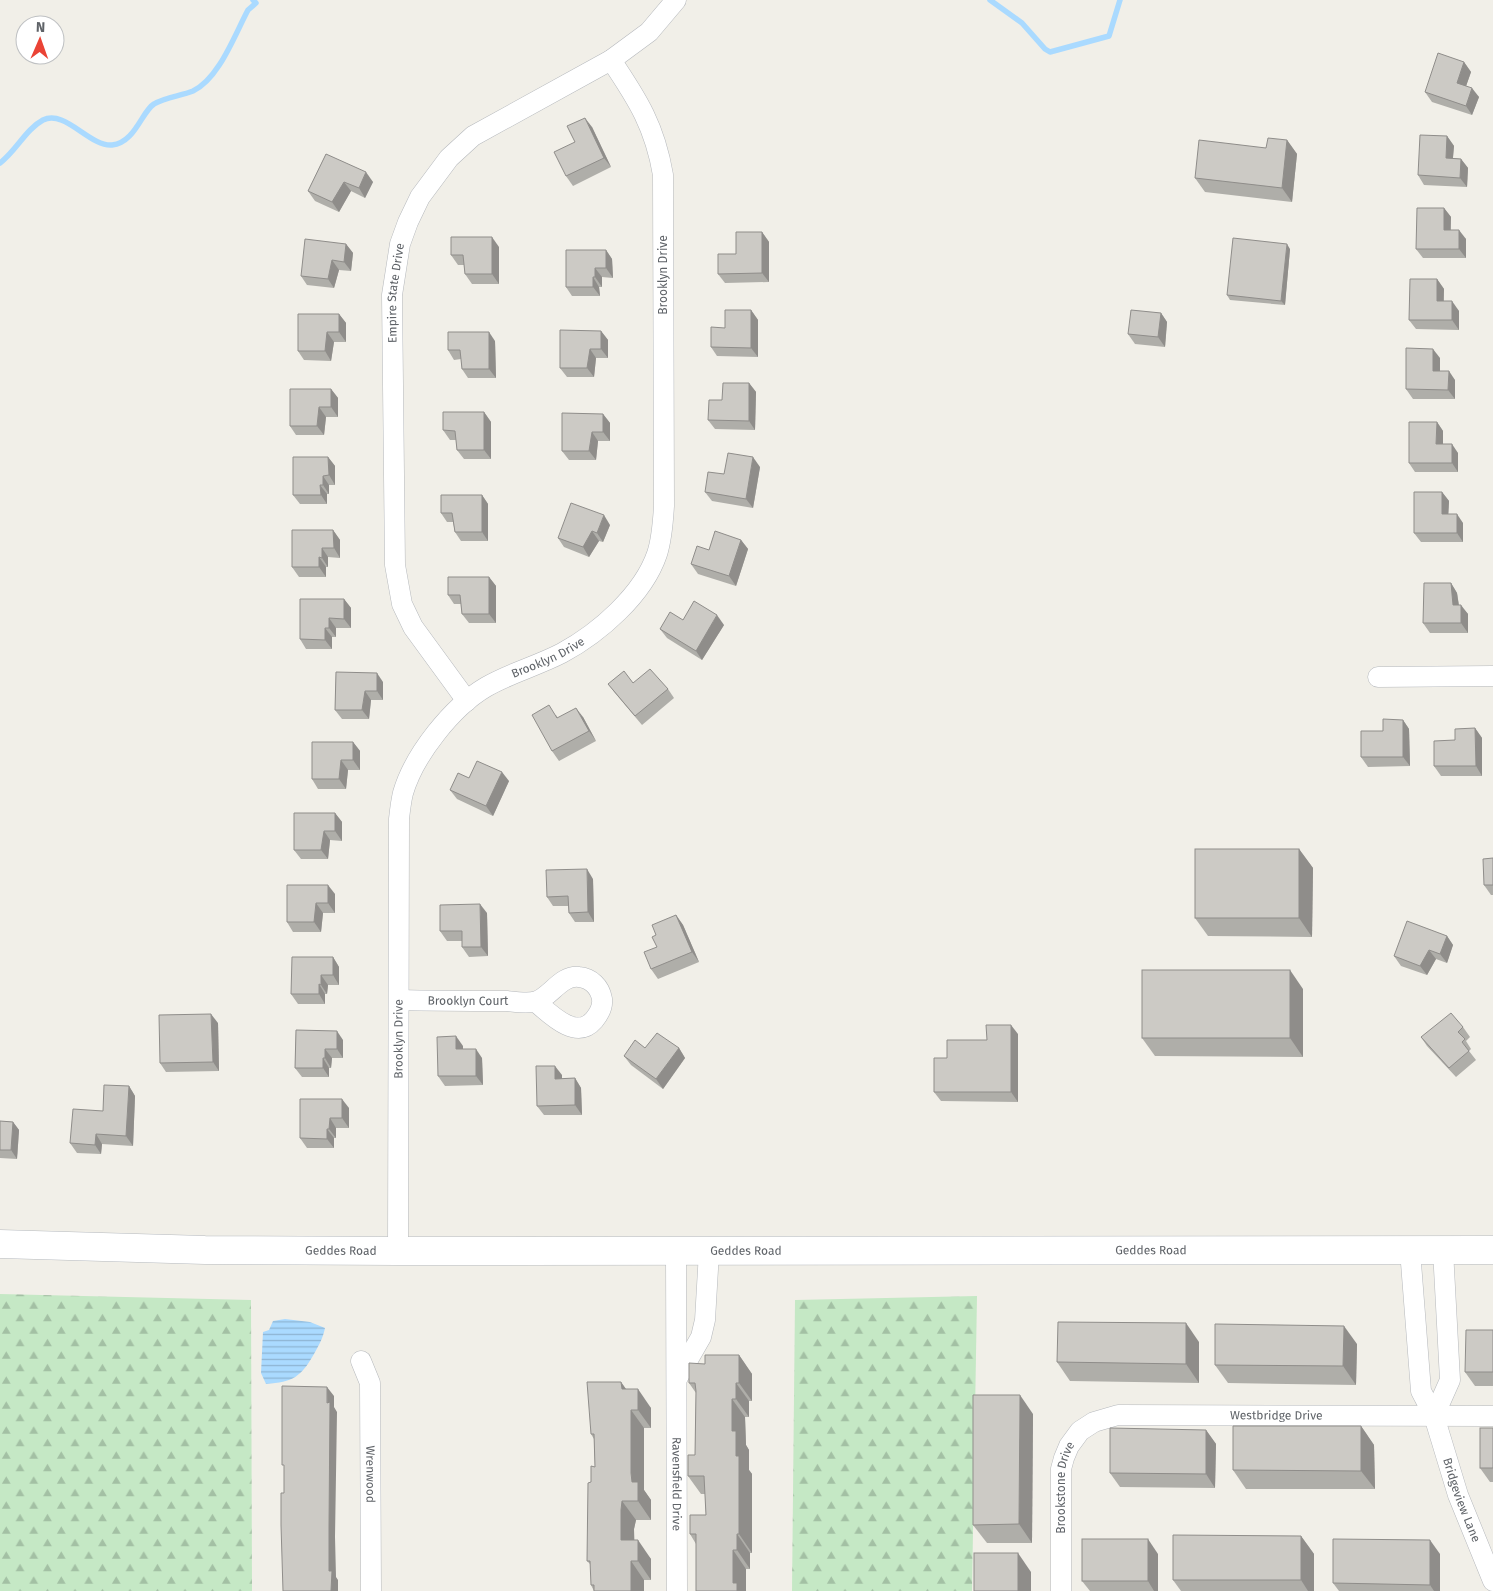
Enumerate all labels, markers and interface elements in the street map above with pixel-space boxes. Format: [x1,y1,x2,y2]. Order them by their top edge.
north arrow [15,15,65,65]
text: N [35,19,45,36]
street label: Brooklyn Drive [656,235,670,315]
street label: Empire State Drive [385,242,407,343]
street label: Brooklyn Drive [509,634,587,681]
street label: Brooklyn Court [427,994,509,1008]
street label: Brooklyn Drive [391,999,406,1079]
street label: Geddes Road [1115,1243,1187,1257]
street label: Geddes Road [305,1244,377,1258]
street label: Geddes Road [710,1244,782,1258]
street label: Westbridge Drive [1230,1408,1323,1423]
street label: Ravensfield Drive [670,1437,684,1531]
street label: Brookstone Drive [1054,1438,1077,1534]
street label: Wrenwood [363,1445,378,1503]
street label: Bridgeview Lane [1440,1456,1483,1544]

